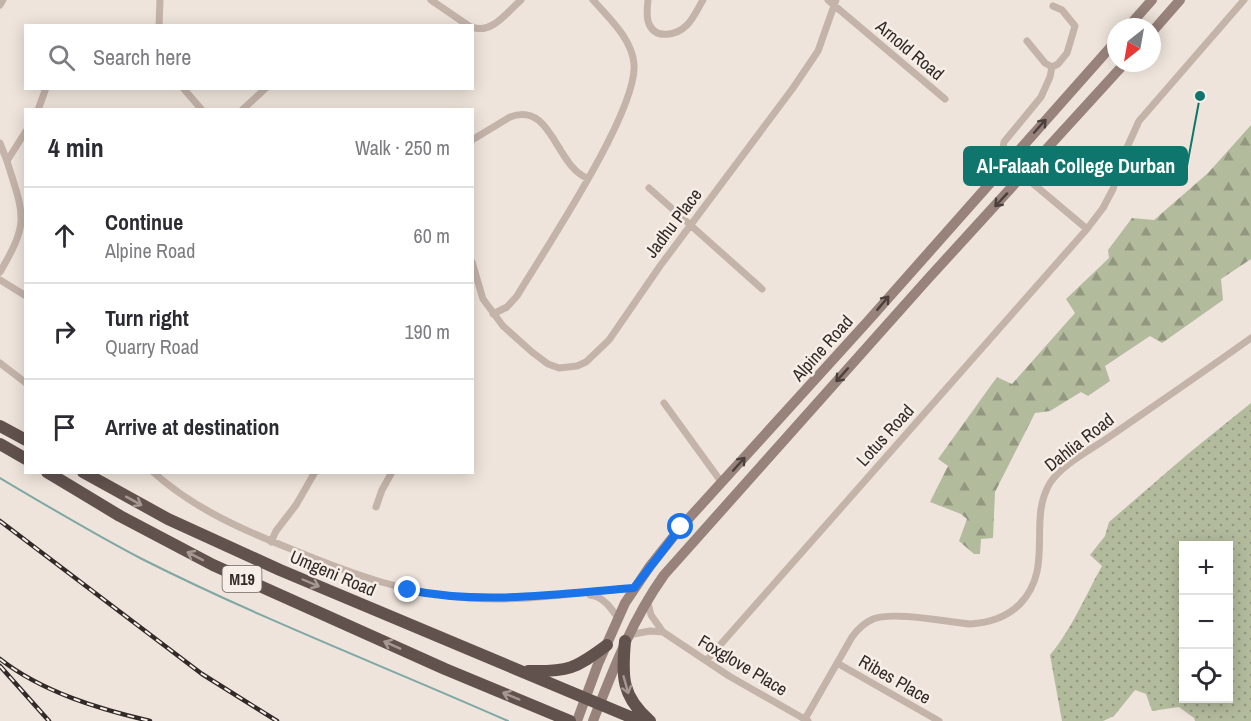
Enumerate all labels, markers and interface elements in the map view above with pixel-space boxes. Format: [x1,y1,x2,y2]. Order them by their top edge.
street label: Arnold Road [870,13,949,86]
north arrow [1107,18,1161,72]
search box [24,24,474,90]
icon: search [45,41,78,74]
text: Search here [93,42,191,72]
one-way arrow [1033,119,1047,134]
text: 4 min [48,130,104,165]
text: Walk · 250 m [355,134,450,161]
callout: Al-Falaah College Durban [964,147,1187,185]
text: Al-Falaah College Durban [977,152,1175,179]
street label: Jadhu Place [639,183,707,263]
one-way arrow [994,192,1008,207]
text: Continue [105,207,183,237]
icon: ahead [48,219,81,252]
text: 60 m [414,222,450,249]
text: Alpine Road [105,237,195,264]
one-way arrow [877,295,890,311]
text: Turn right [105,303,189,333]
street label: Alpine Road [785,309,858,387]
icon: right [48,315,81,348]
text: 190 m [404,318,450,345]
text: Quarry Road [105,333,199,360]
one-way arrow [835,367,849,382]
street label: Lotus Road [850,399,920,471]
street label: Dahlia Road [1039,407,1119,477]
icon: arrive [48,411,81,444]
text: Arrive at destination [105,412,279,442]
one-way arrow [732,457,746,472]
one-way arrow [125,496,143,507]
route start [667,513,693,539]
map controls [1179,541,1233,703]
button: + [1179,541,1233,595]
street label: Umgeni Road [286,544,380,602]
one-way arrow [187,550,205,561]
road number: M19 [222,566,262,592]
route end [394,576,420,602]
one-way arrow [302,578,320,589]
button: − [1179,595,1233,649]
street label: Foxglove Place [694,628,792,702]
one-way arrow [383,639,401,650]
street label: Ribes Place [854,648,936,710]
button: locate [1179,649,1233,703]
one-way arrow [621,675,632,694]
one-way arrow [503,690,521,701]

